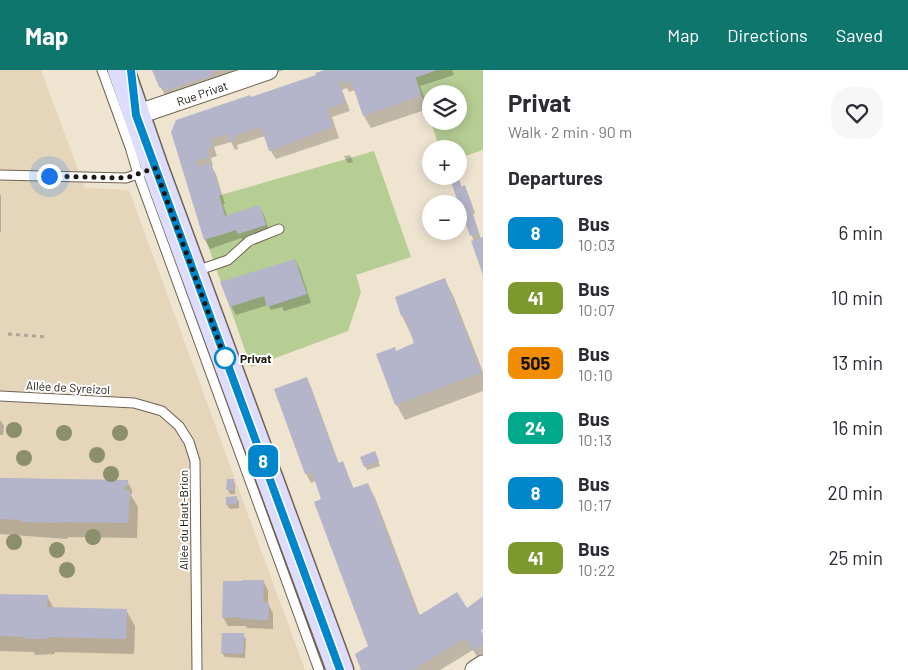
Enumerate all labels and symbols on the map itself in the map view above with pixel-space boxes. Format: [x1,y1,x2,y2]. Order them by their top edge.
street label: Rue Privat [175,78,229,108]
your location [37,164,62,189]
marker: Privat [214,347,236,369]
place label: Privat [240,351,272,365]
street label: Allée de Syreizol [26,378,110,396]
line badge: 8 [247,445,279,477]
street label: Allée du Haut-Brion [176,470,190,570]

